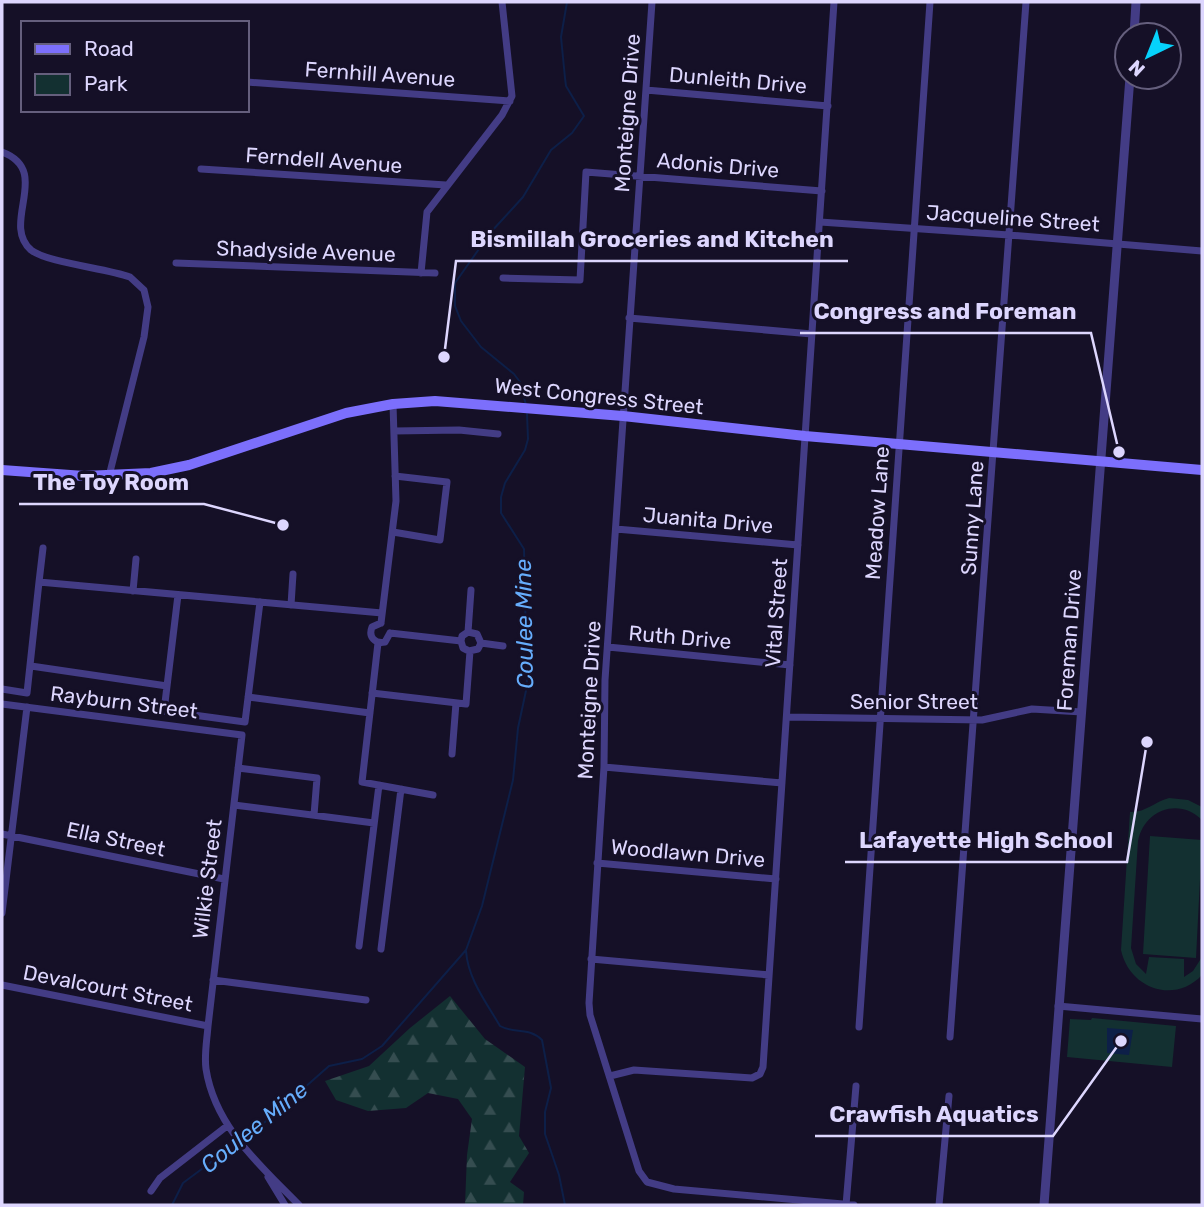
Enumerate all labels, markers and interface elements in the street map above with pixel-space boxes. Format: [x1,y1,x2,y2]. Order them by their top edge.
legend [21,21,248,112]
north arrow [1113,21,1183,91]
street label: Monteigne Drive [609,33,645,193]
text: Road [84,36,134,61]
text: N [1124,55,1150,81]
street label: Fernhill Avenue [304,56,456,92]
street label: Dunleith Drive [668,62,808,98]
text: Park [84,71,128,96]
street label: Ferndell Avenue [245,142,403,178]
street label: Adonis Drive [656,147,780,183]
street label: Jacqueline Street [925,199,1101,237]
callout: Bismillah Groceries and Kitchen [456,217,848,261]
text: Bismillah Groceries and Kitchen [470,225,834,253]
street label: Shadyside Avenue [216,235,396,267]
callout: Congress and Foreman [800,289,1091,333]
text: Congress and Foreman [813,297,1077,325]
street label: West Congress Street [493,373,705,419]
street label: Meadow Lane [860,445,894,581]
callout: The Toy Room [19,460,204,504]
street label: Sunny Lane [956,460,988,576]
text: The Toy Room [33,468,189,496]
street label: Juanita Drive [642,502,774,538]
street label: Vital Street [760,557,792,669]
water label: Coulee Mine [509,559,539,689]
street label: Foreman Drive [1052,568,1086,712]
street label: Monteigne Drive [572,620,606,780]
street label: Ruth Drive [628,620,732,654]
street label: Rayburn Street [49,681,199,723]
street label: Senior Street [850,689,978,714]
street label: Ella Street [64,816,168,862]
street label: Wilkie Street [187,818,227,940]
callout: Lafayette High School [845,818,1127,862]
text: Lafayette High School [859,826,1113,854]
street label: Woodlawn Drive [610,834,766,872]
street label: Devalcourt Street [21,959,195,1017]
water label: Coulee Mine [195,1075,313,1179]
callout: Crawfish Aquatics [815,1092,1053,1136]
text: Crawfish Aquatics [829,1100,1039,1128]

